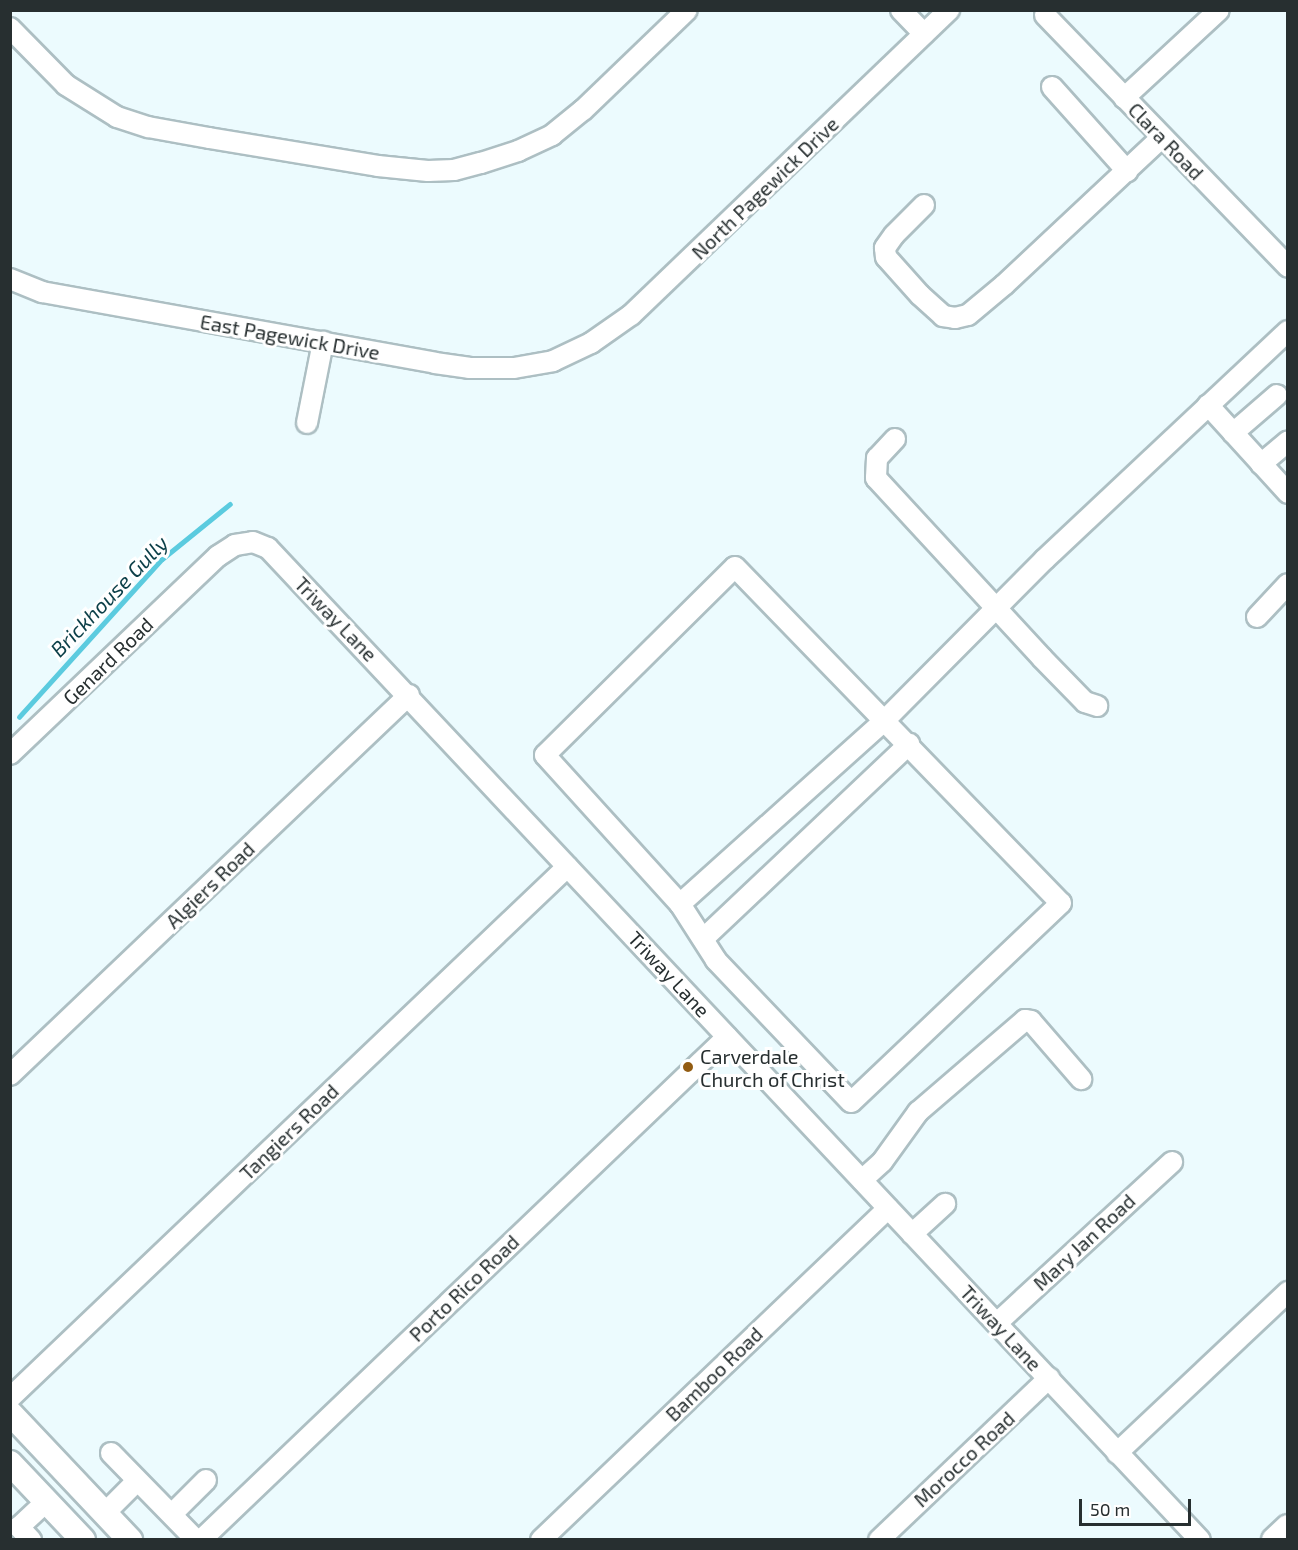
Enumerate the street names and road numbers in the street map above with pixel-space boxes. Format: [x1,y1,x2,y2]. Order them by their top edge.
street label: Clara Road [1123,97,1209,185]
street label: North Pagewick Drive [687,112,843,264]
street label: East Pagewick Drive [198,309,382,365]
street label: Triway Lane [290,572,382,666]
street label: Genard Road [58,612,158,710]
street label: Algiers Road [161,837,259,933]
street label: Triway Lane [623,926,715,1022]
street label: Tangiers Road [235,1079,343,1185]
street label: Mary Jan Road [1028,1188,1140,1296]
street label: Porto Rico Road [404,1230,524,1346]
street label: Triway Lane [955,1280,1047,1376]
street label: Bamboo Road [661,1322,767,1426]
street label: Morocco Road [909,1406,1019,1512]

